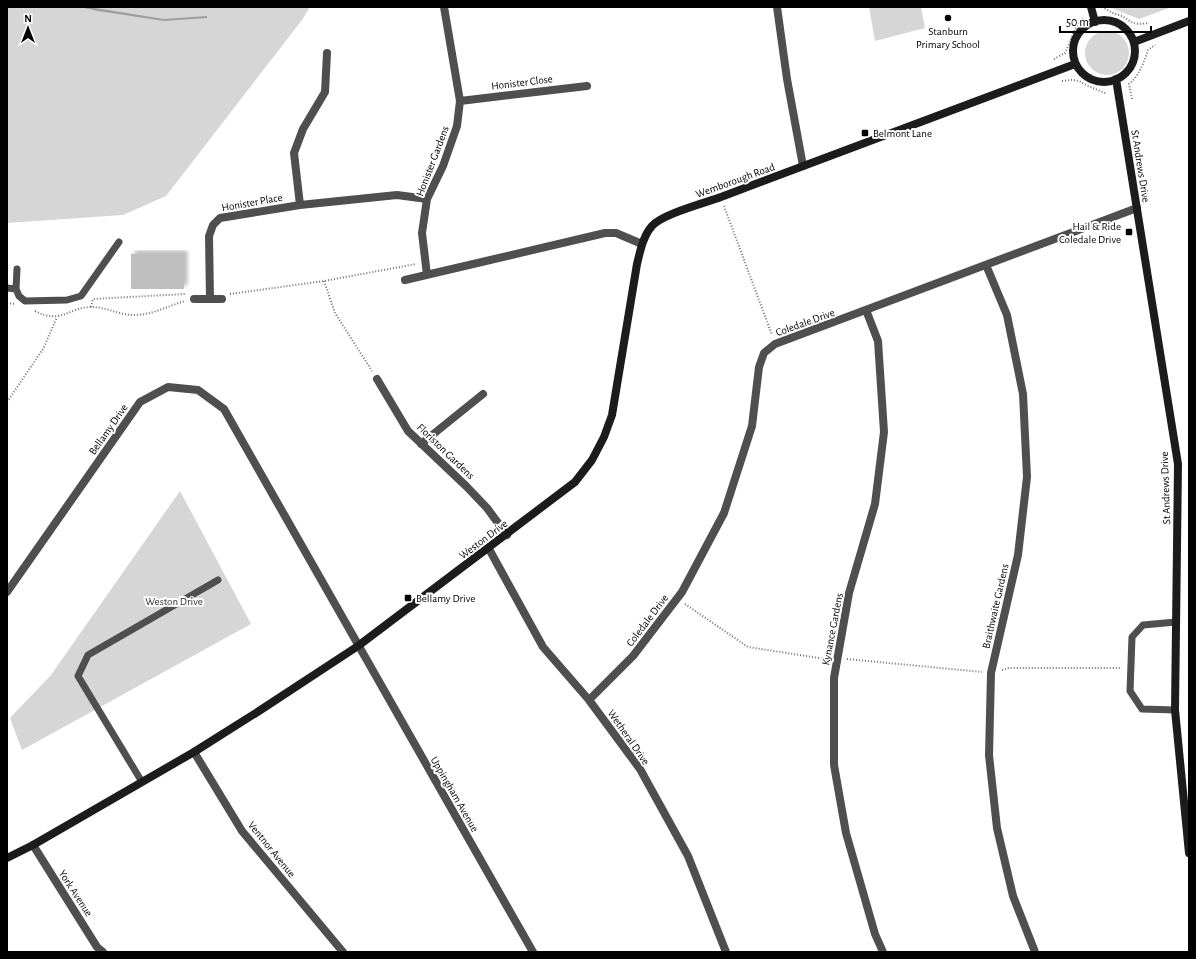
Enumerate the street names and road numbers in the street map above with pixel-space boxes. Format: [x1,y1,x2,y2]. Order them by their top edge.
street label: Honister Close [491,73,553,92]
street label: Honister Gardens [414,125,451,198]
street label: St Andrews Drive [1129,129,1152,203]
street label: Wemborough Road [694,161,777,200]
street label: Honister Place [221,192,283,213]
street label: Coledale Drive [774,307,836,338]
street label: Bellamy Drive [87,402,130,457]
street label: Floriston Gardens [415,421,476,481]
street label: St Andrews Drive [1159,451,1172,525]
street label: Weston Drive [457,518,510,561]
street label: Braithwaite Gardens [980,563,1011,650]
street label: Coledale Drive [624,592,670,648]
street label: Kynance Gardens [820,592,845,666]
street label: Wetheral Drive [606,708,652,767]
street label: Uppingham Avenue [429,755,481,834]
street label: Ventnor Avenue [246,819,297,879]
street label: York Avenue [57,868,95,918]

